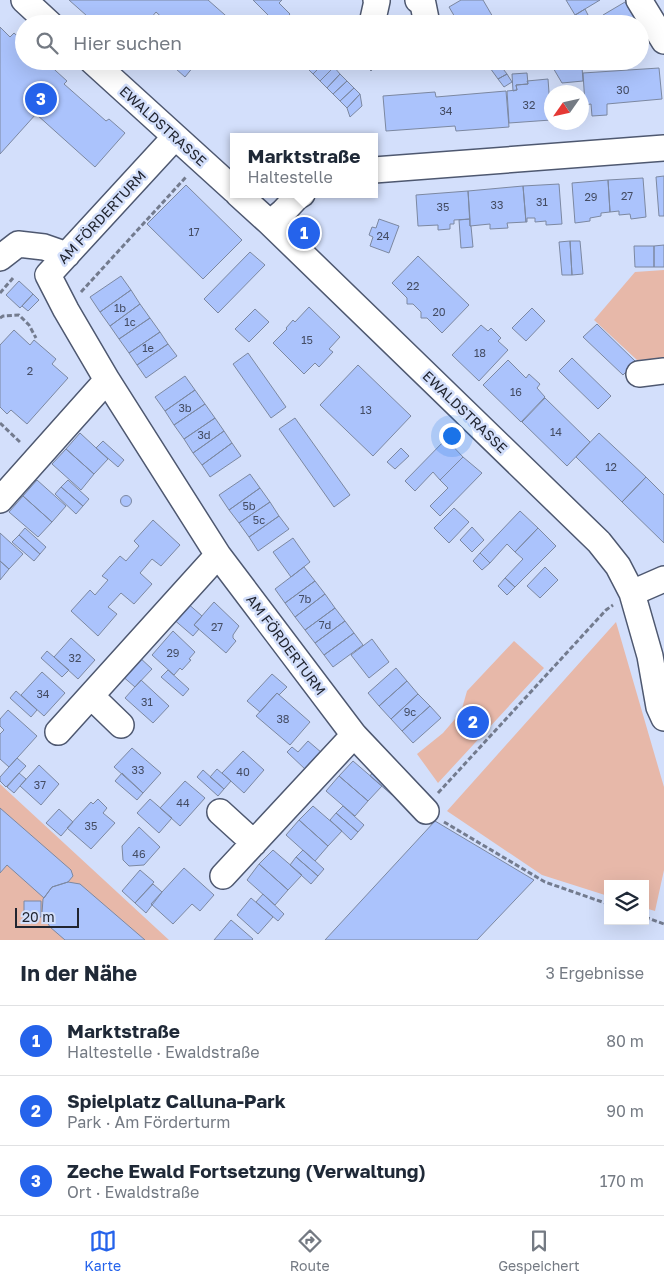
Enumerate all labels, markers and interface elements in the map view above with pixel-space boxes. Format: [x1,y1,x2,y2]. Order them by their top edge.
search box [15,15,649,70]
icon: search [33,29,61,57]
text: Hier suchen [73,31,182,54]
pin: 3 [25,80,57,118]
street label: EWALDSTRASSE [116,82,210,169]
house number: 30 [616,83,630,96]
north arrow [544,85,589,130]
house number: 32 [523,98,535,111]
house number: 34 [439,104,453,117]
popup [230,133,378,198]
text: Marktstraße [247,144,361,167]
street label: AM FÖRDERTURM [54,167,149,267]
text: Haltestelle [247,167,333,187]
house number: 27 [621,189,633,202]
house number: 29 [584,190,598,203]
house number: 31 [536,195,548,208]
house number: 33 [491,198,503,211]
house number: 35 [437,200,449,213]
pin: 1 [288,214,320,252]
house number: 17 [188,225,200,238]
house number: 24 [376,229,390,242]
house number: 22 [407,279,419,292]
house number: 1b [114,301,126,314]
house number: 20 [432,305,446,318]
house number: 1c [124,315,136,328]
house number: 15 [301,333,313,346]
house number: 1e [142,341,154,354]
house number: 18 [474,346,486,359]
house number: 2 [27,364,33,377]
street label: EWALDSTRASSE [420,367,511,456]
house number: 16 [510,385,522,398]
house number: 3b [178,401,192,414]
house number: 13 [360,403,372,416]
your location [439,423,465,449]
house number: 14 [550,425,562,438]
house number: 3d [197,428,211,441]
house number: 12 [605,460,617,473]
house number: 5b [242,499,256,512]
house number: 5c [253,513,265,526]
street label: AM FÖRDERTURM [243,591,330,698]
house number: 7b [299,592,312,605]
house number: 7d [319,618,331,631]
house number: 27 [211,620,223,633]
house number: 29 [166,646,180,659]
house number: 32 [69,651,81,664]
house number: 34 [36,687,50,700]
house number: 31 [141,695,153,708]
pin: 2 [457,703,489,741]
house number: 9c [404,705,416,718]
house number: 38 [276,712,290,725]
house number: 33 [132,763,144,776]
house number: 40 [236,765,250,778]
house number: 37 [34,778,46,791]
house number: 44 [176,796,190,809]
house number: 35 [85,819,97,832]
house number: 46 [132,847,146,860]
map controls [604,880,649,925]
button: layers [604,880,649,925]
scale bar [15,905,79,928]
text: 20 m [22,908,55,925]
text: In der Nähe [20,960,137,986]
text: 3 Ergebnisse [545,963,644,983]
text: Marktstraße [67,1019,180,1042]
text: 1 [32,1031,40,1051]
text: 80 m [606,1031,644,1051]
text: Haltestelle · Ewaldstraße [67,1042,260,1062]
text: Spielplatz Calluna-Park [67,1089,286,1112]
text: 2 [31,1101,41,1121]
text: 90 m [606,1101,644,1121]
text: Park · Am Förderturm [67,1112,231,1132]
text: Zeche Ewald Fortsetzung (Verwaltung) [67,1159,426,1182]
text: 3 [31,1171,41,1191]
text: 170 m [600,1171,644,1191]
text: Ort · Ewaldstraße [67,1182,199,1202]
tab: Karte [84,1227,121,1274]
tab: Route [290,1227,330,1274]
tab: Gespeichert [498,1227,580,1274]

